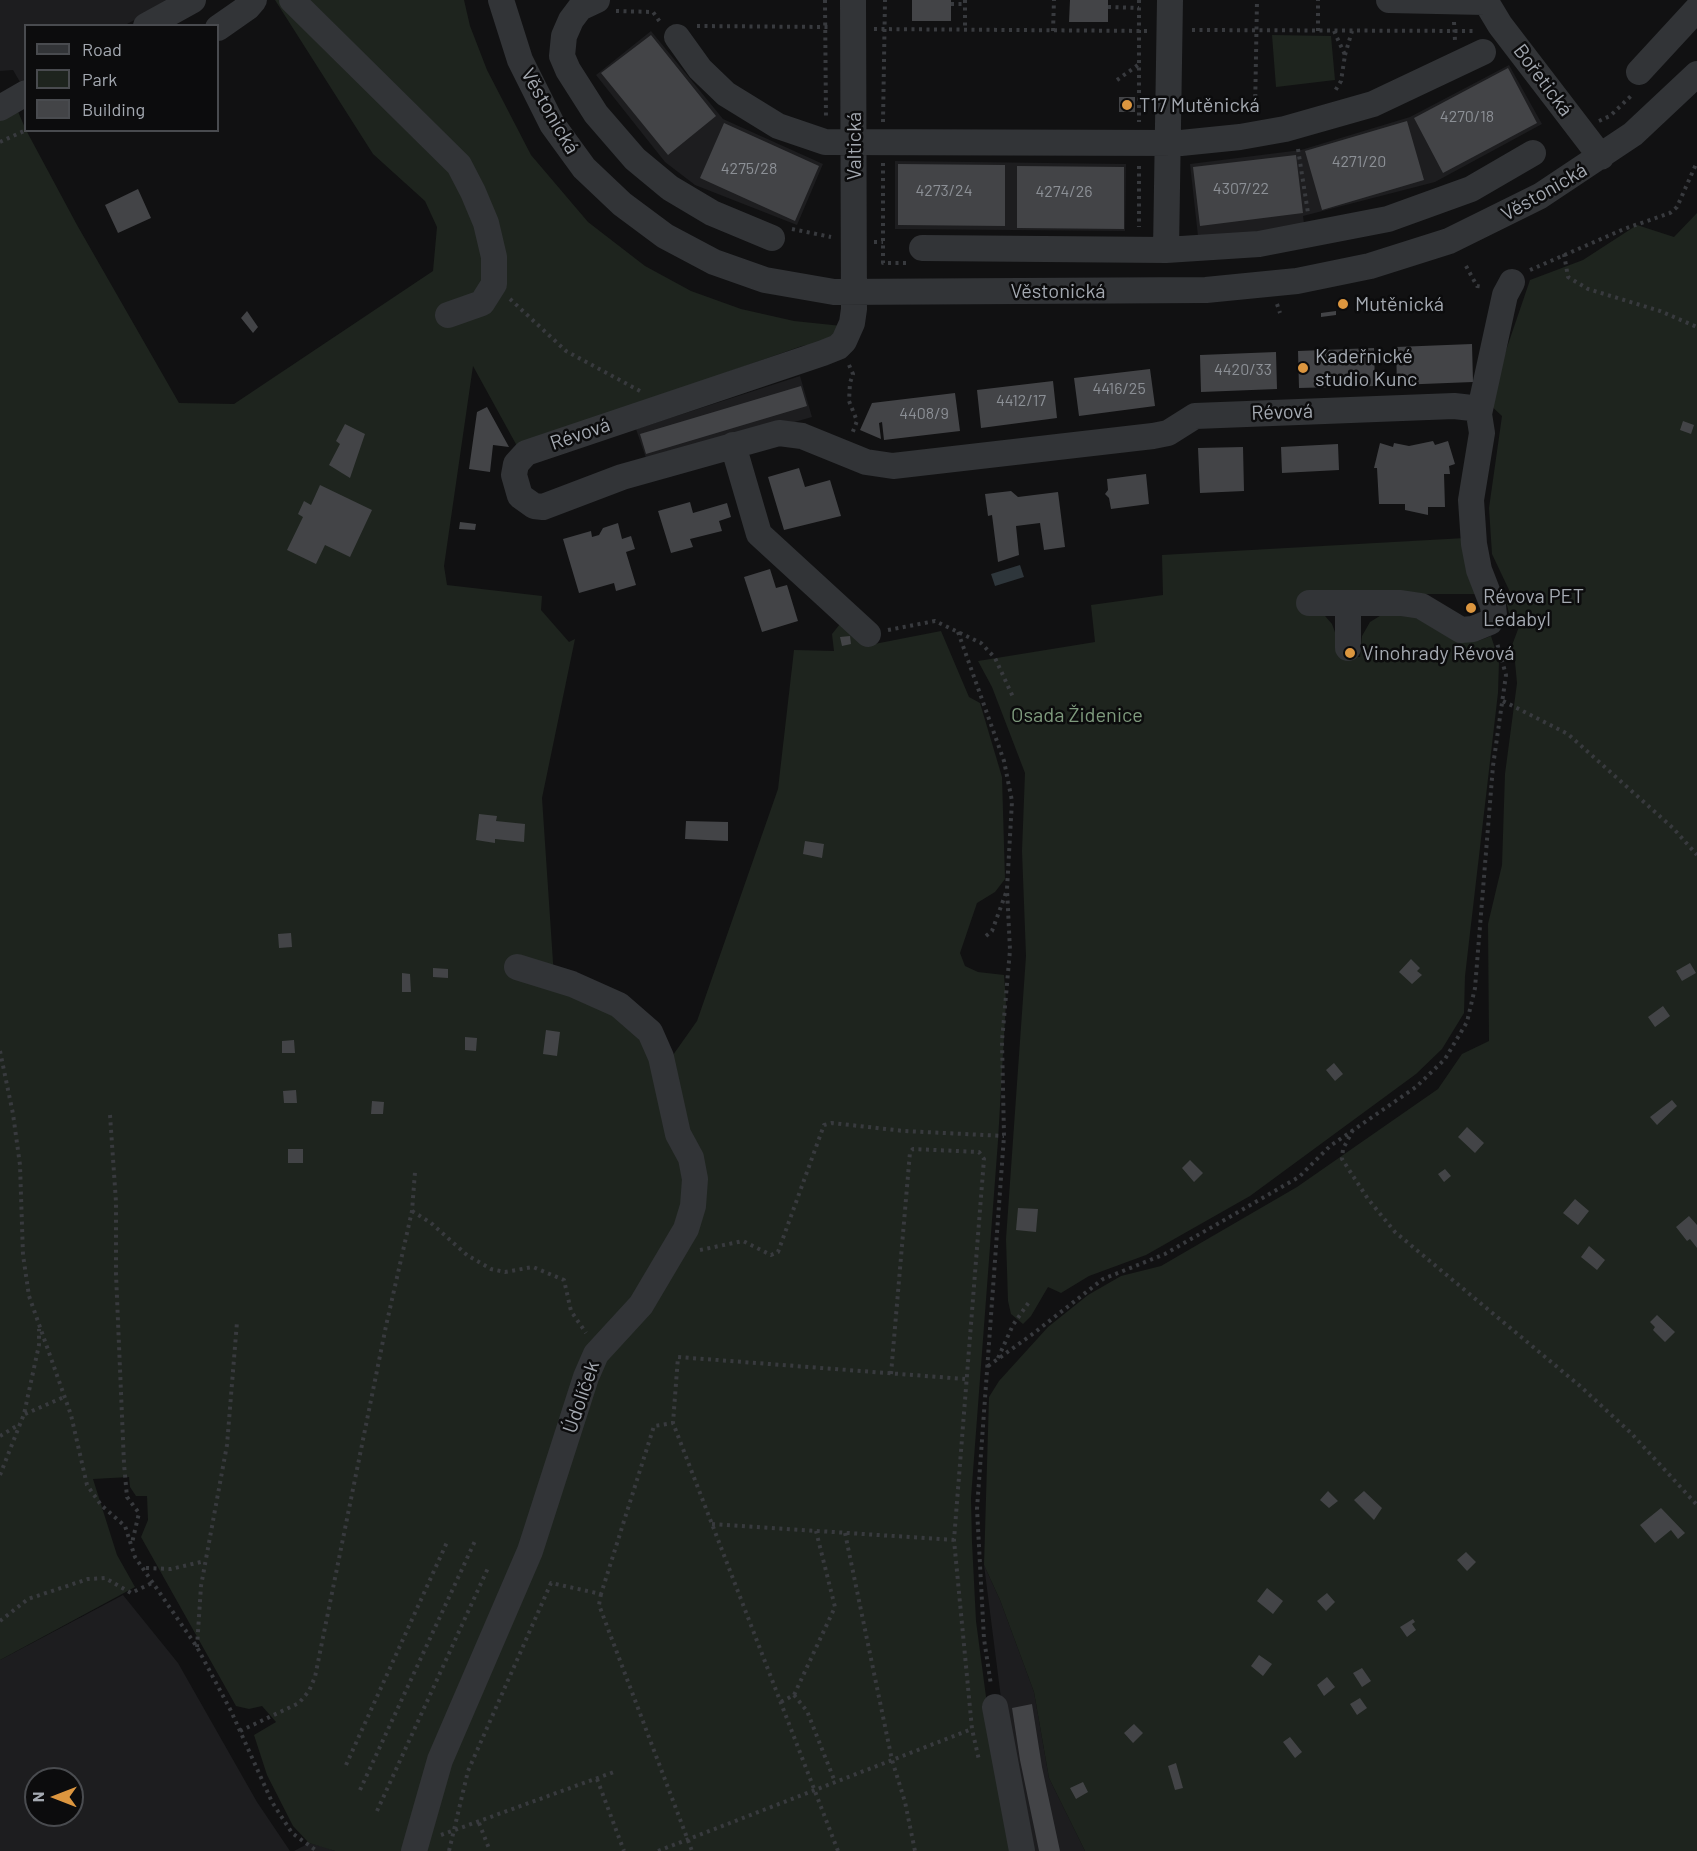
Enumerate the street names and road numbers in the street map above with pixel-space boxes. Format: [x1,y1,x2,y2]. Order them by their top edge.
street label: Bořetická [1508,39,1578,121]
street label: Věstonická [516,64,584,158]
street label: Valtická [842,112,866,180]
street label: Věstonická [1497,158,1591,226]
street label: Věstonická [1010,279,1106,303]
street label: Révová [1251,399,1313,425]
street label: Révová [547,413,613,455]
street label: Údolíček [558,1358,604,1436]

